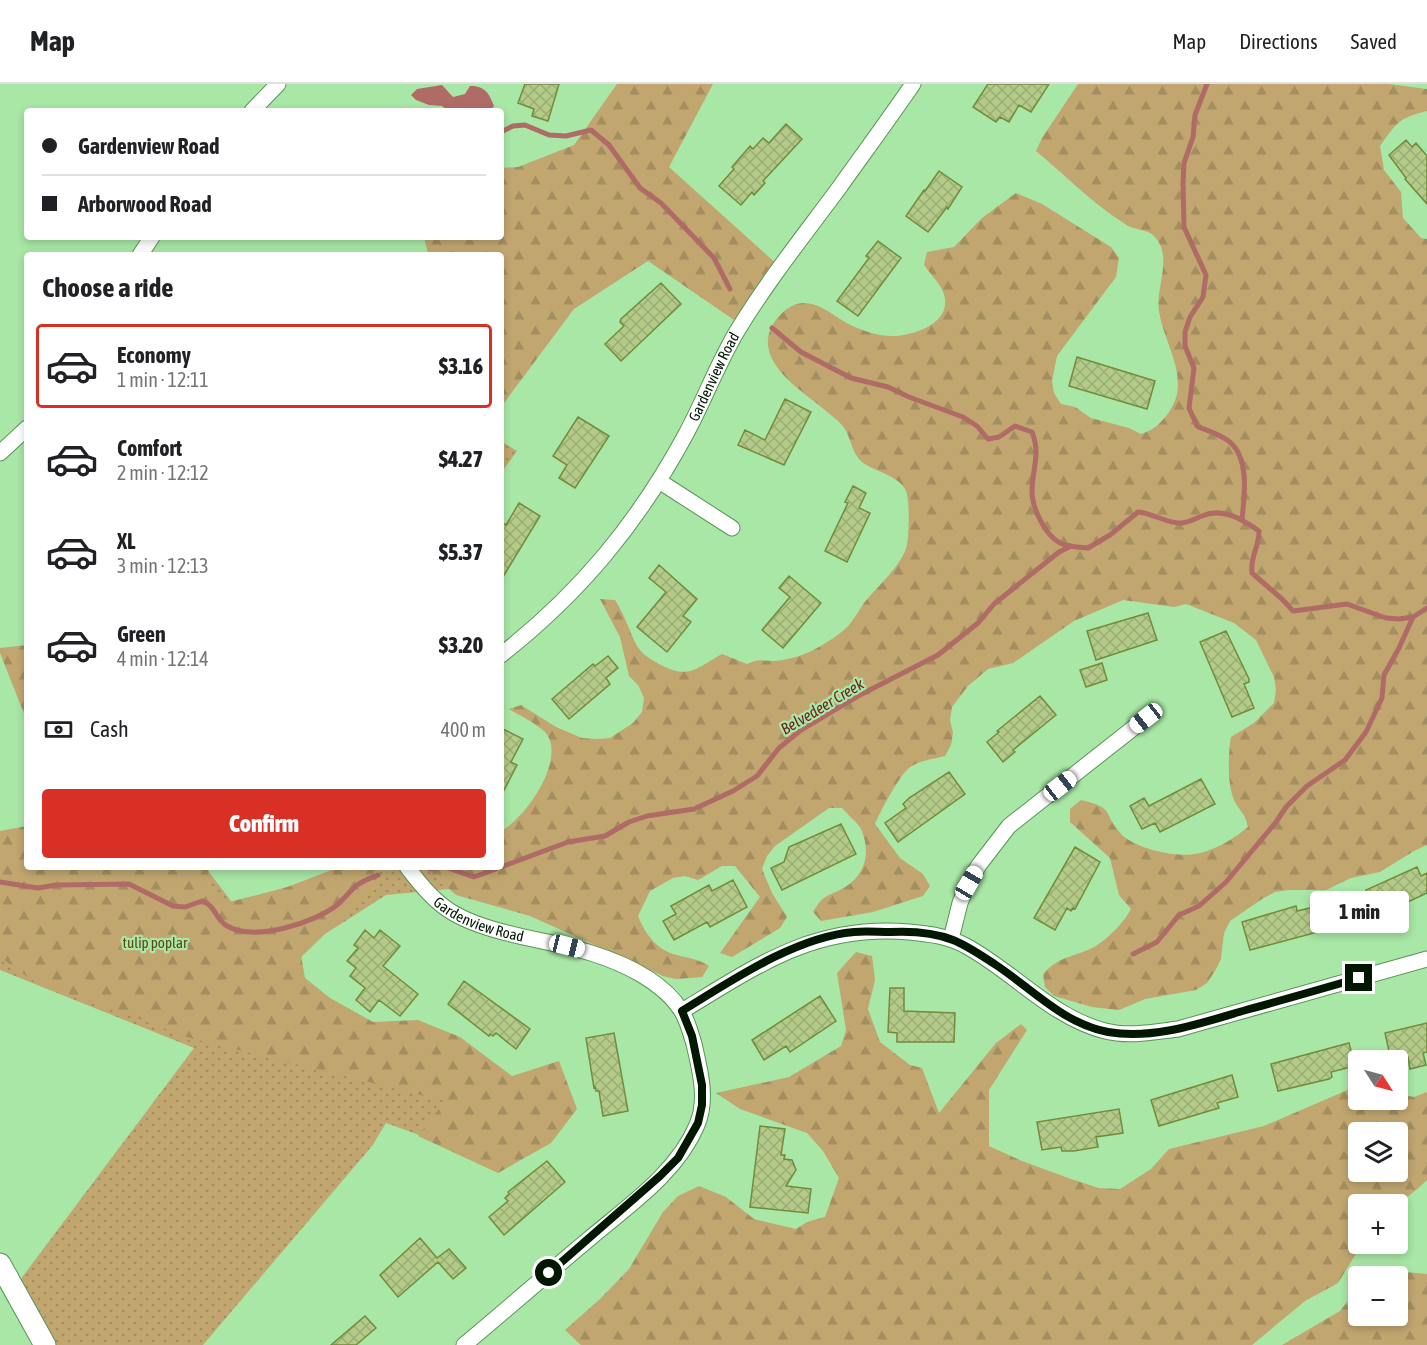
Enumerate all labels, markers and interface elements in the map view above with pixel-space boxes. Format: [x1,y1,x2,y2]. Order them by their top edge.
text: Map [30,25,75,57]
text: Map [1172,29,1206,53]
text: Directions [1239,29,1318,53]
text: Saved [1351,29,1397,53]
text: Gardenview Road [78,133,220,159]
text: Arborwood Road [78,191,212,217]
text: Choose a ride [42,272,174,303]
street label: Gardenview Road [685,329,743,424]
icon: car [45,339,99,393]
text: Economy [117,342,191,368]
text: $3.16 [439,353,483,379]
text: 1 min · 12:11 [117,368,209,391]
icon: car [45,432,99,486]
text: Comfort [117,435,182,461]
text: $4.27 [439,446,483,472]
text: 2 min · 12:12 [117,461,209,484]
icon: car [45,525,99,579]
text: XL [117,528,135,554]
text: $5.37 [439,539,483,565]
text: 3 min · 12:13 [117,554,209,577]
icon: car [45,618,99,672]
text: Green [117,621,166,647]
text: $3.20 [439,632,483,658]
text: 4 min · 12:14 [117,647,209,670]
water label: Belvedeer Creek [777,674,868,738]
car [1126,700,1166,736]
icon: cash [42,713,75,746]
text: Cash [90,716,129,742]
text: 400 m [441,718,486,741]
car [1040,768,1080,804]
button: Confirm [42,789,486,858]
car [952,863,986,903]
callout: 1 min [1310,891,1408,933]
street label: Gardenview Road [430,893,526,945]
text: 1 min [1339,900,1380,923]
car [547,933,587,959]
park label: tulip poplar [123,934,188,951]
route end [1345,964,1372,991]
north arrow [1348,1050,1408,1110]
map controls [1348,1050,1408,1326]
button: layers [1348,1122,1408,1182]
button: + [1348,1194,1408,1254]
route start [535,1259,562,1286]
button: − [1348,1266,1408,1326]

